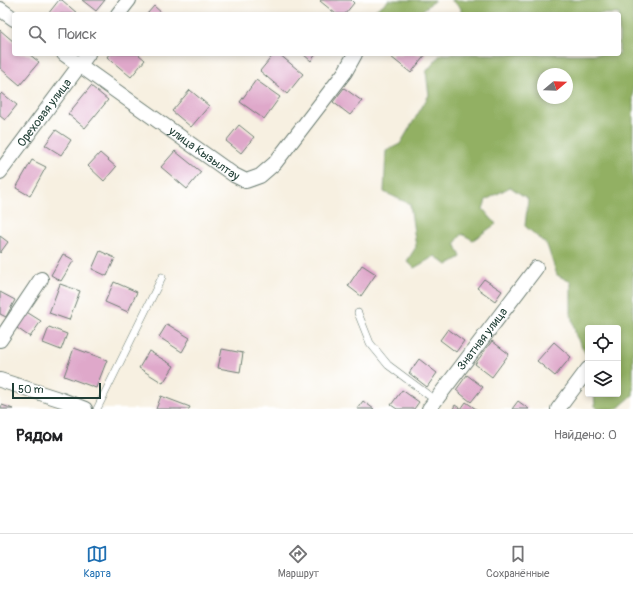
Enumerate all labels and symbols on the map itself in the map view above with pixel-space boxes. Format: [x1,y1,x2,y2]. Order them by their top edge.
north arrow [537,68,573,104]
street label: Ореховая улица [14,76,75,150]
street label: улица Кызылтау [165,123,242,184]
street label: Знатная улица [454,305,511,373]
scale bar [12,381,101,400]

